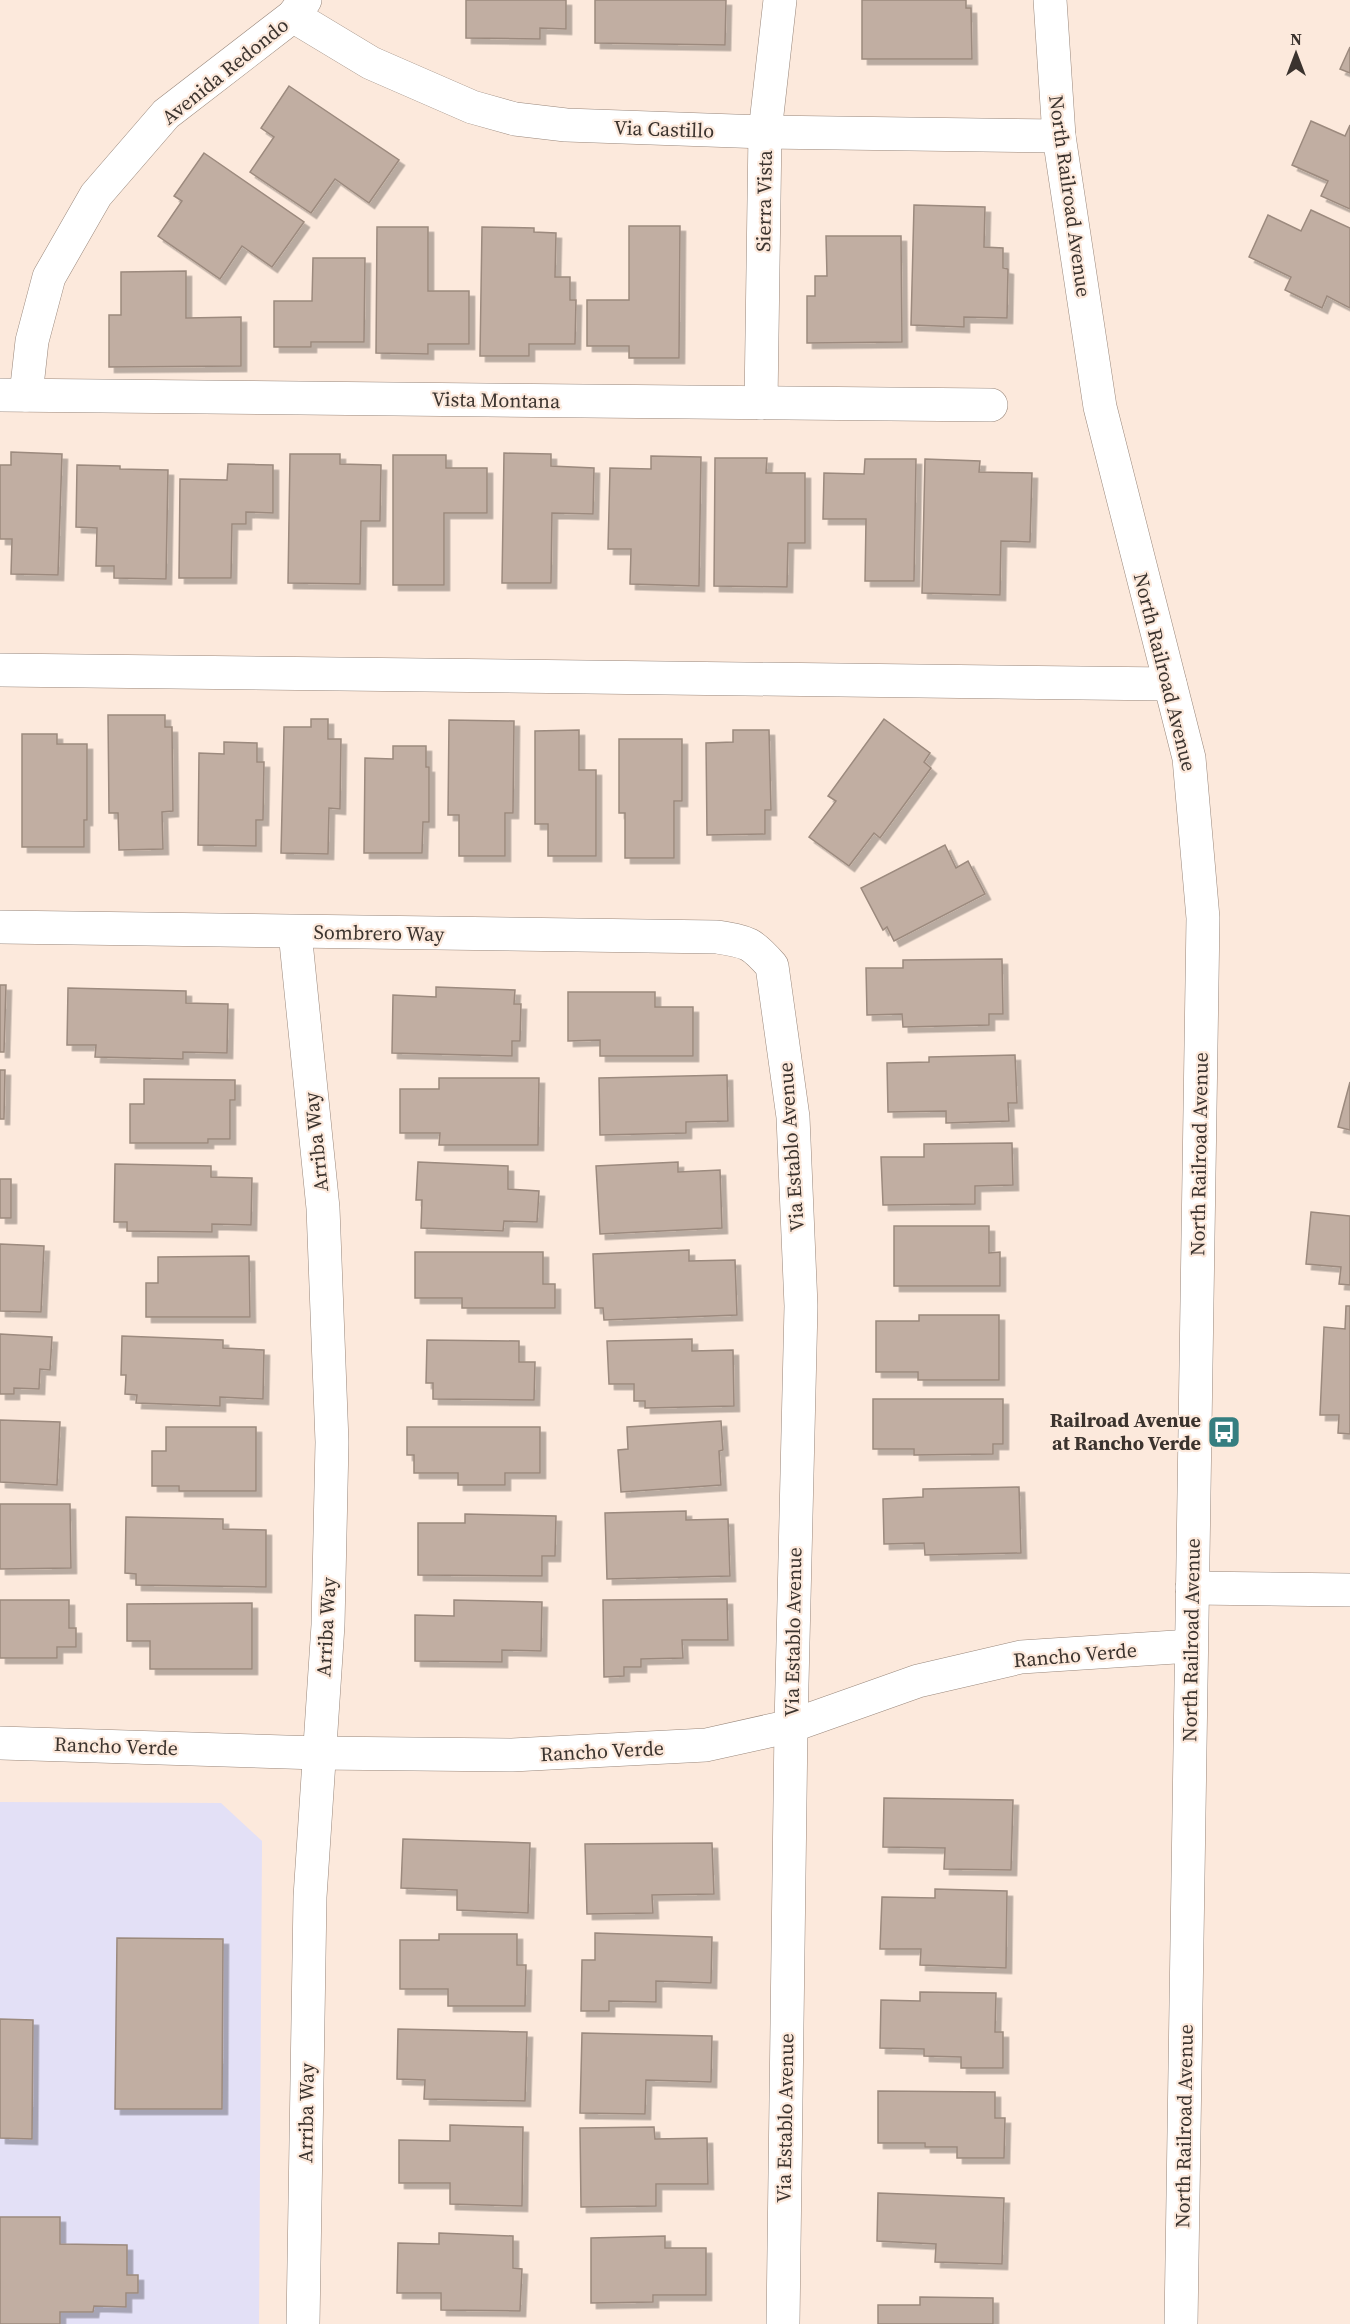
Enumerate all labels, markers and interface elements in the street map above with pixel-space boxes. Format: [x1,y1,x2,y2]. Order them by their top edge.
street label: Avenida Redondo [156,11,294,131]
north arrow [1266,24,1326,84]
text: N [1290,28,1302,50]
street label: North Railroad Avenue [1042,93,1098,299]
street label: Via Castillo [613,113,715,145]
street label: Sierra Vista [749,149,779,252]
street label: Vista Montana [432,385,561,415]
street label: North Railroad Avenue [1127,570,1203,774]
street label: Sombrero Way [313,918,445,948]
street label: North Railroad Avenue [1183,1052,1215,1256]
street label: Via Establo Avenue [771,1061,811,1233]
street label: Arriba Way [297,1090,335,1193]
place label: Railroad Avenue at Rancho Verde [1050,1406,1201,1457]
bus stop icon: Railroad Avenue at Rancho Verde [1206,1414,1242,1450]
street label: North Railroad Avenue [1175,1538,1207,1742]
street label: Via Establo Avenue [778,1547,808,1717]
street label: Arriba Way [309,1576,343,1678]
street label: Rancho Verde [1012,1636,1138,1674]
street label: Rancho Verde [54,1730,178,1762]
street label: Rancho Verde [539,1734,665,1768]
street label: North Railroad Avenue [1168,2024,1200,2228]
street label: Via Establo Avenue [770,2033,800,2203]
street label: Arriba Way [291,2062,321,2163]

